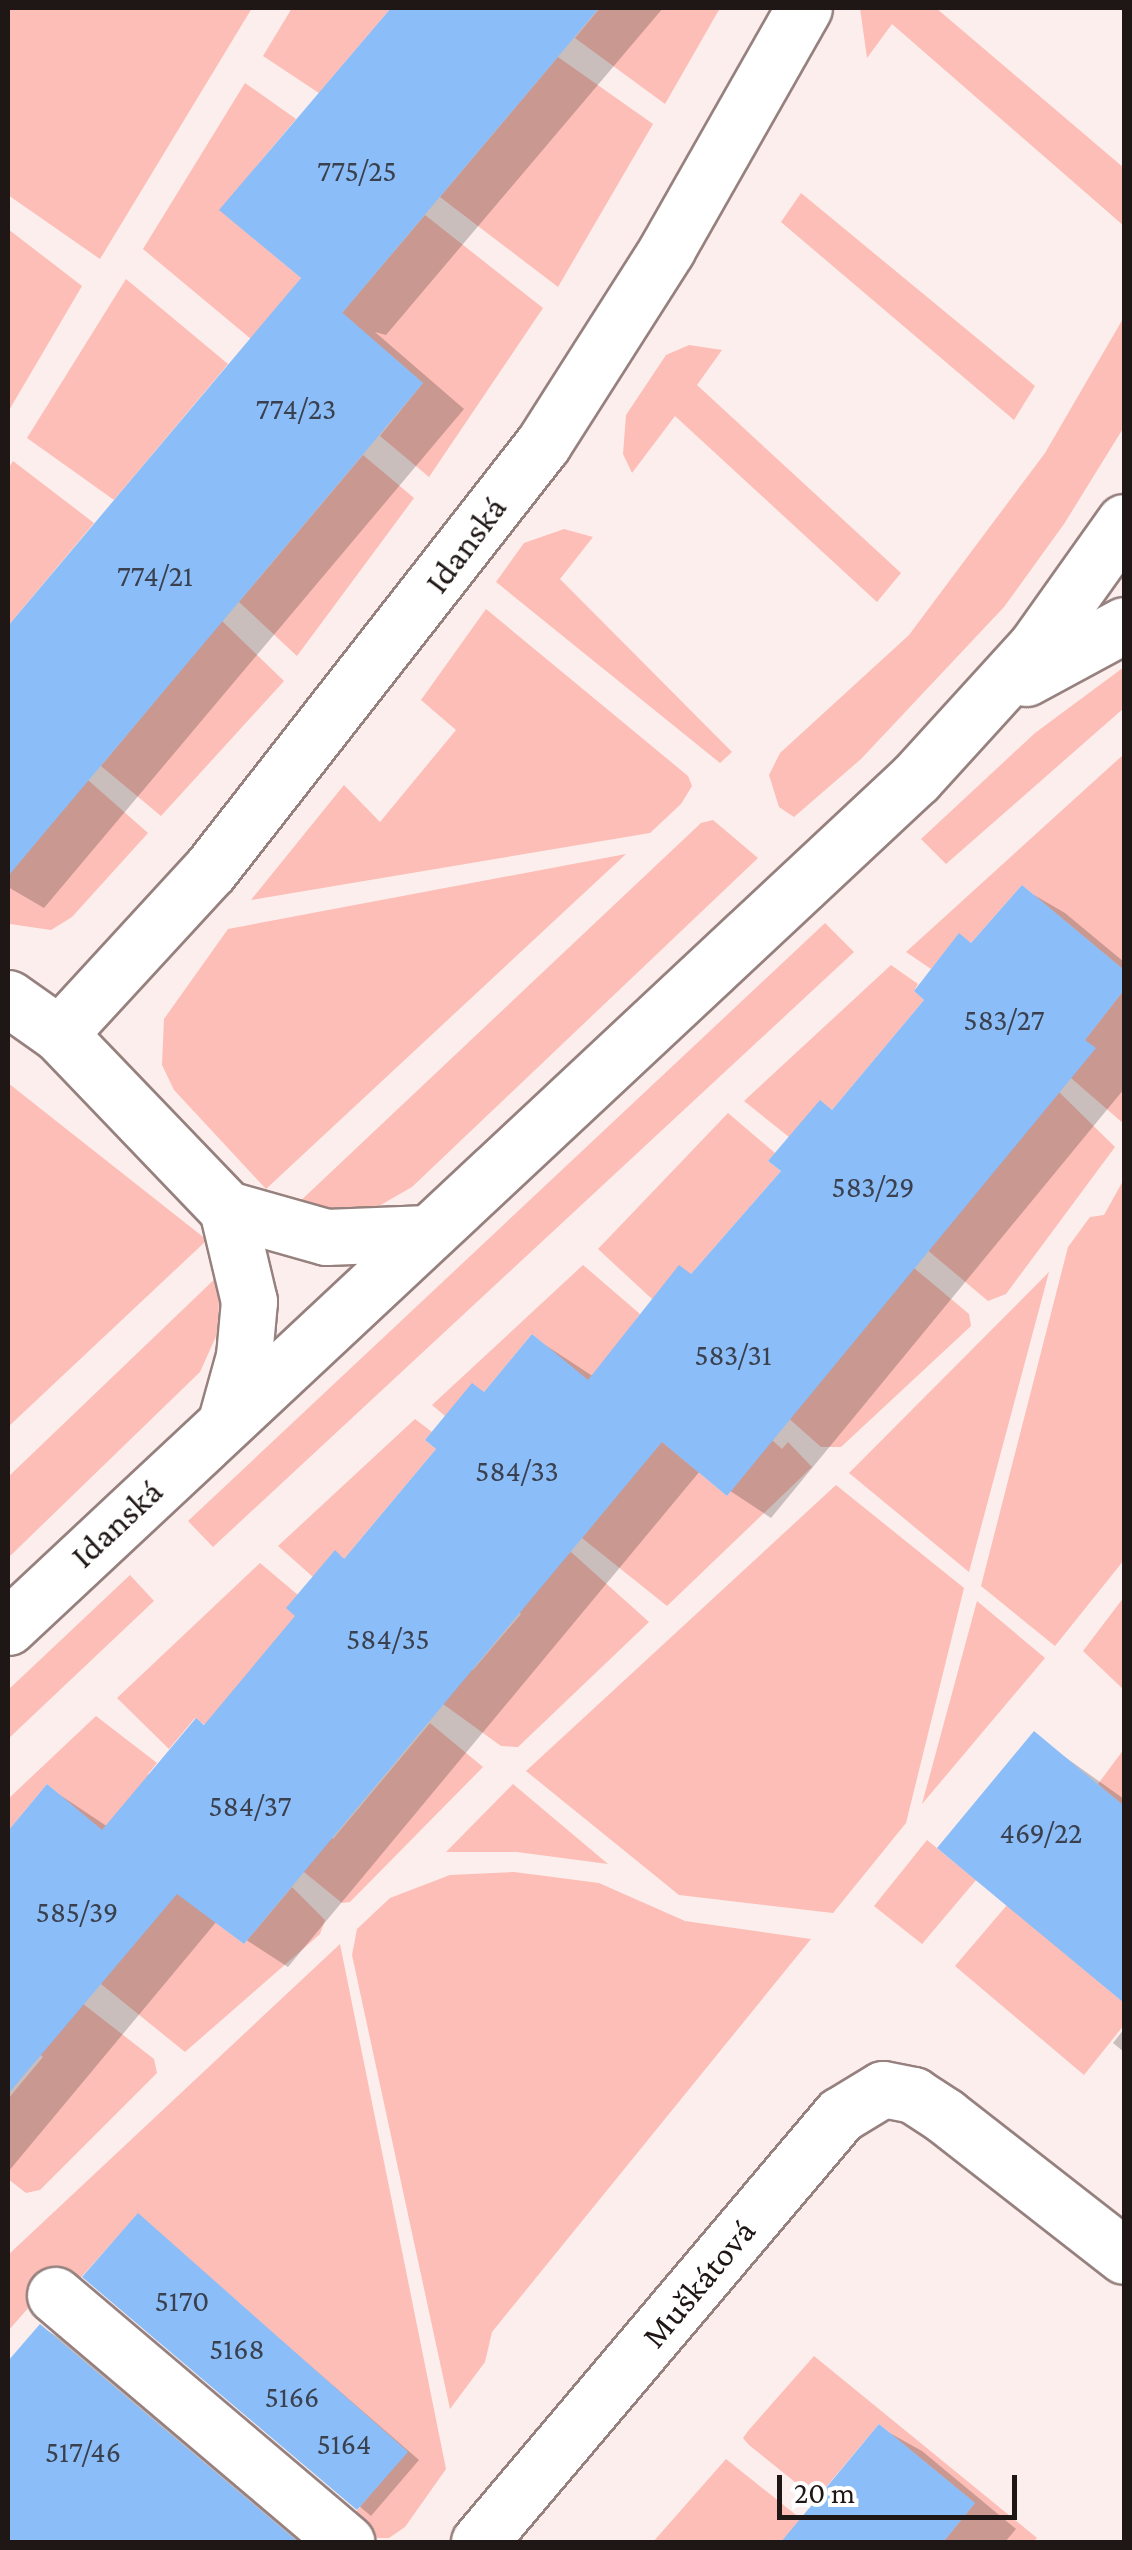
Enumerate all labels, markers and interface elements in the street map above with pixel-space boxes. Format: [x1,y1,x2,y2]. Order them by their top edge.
house number: 775/25 [317,153,397,189]
house number: 774/23 [256,391,336,427]
street label: Idanská [416,488,516,602]
house number: 774/21 [117,558,193,594]
house number: 583/27 [963,1002,1045,1038]
house number: 583/29 [832,1169,914,1205]
house number: 583/31 [694,1337,772,1373]
house number: 584/33 [475,1453,559,1489]
street label: Idanská [62,1471,172,1577]
house number: 584/35 [346,1621,430,1657]
house number: 584/37 [209,1788,291,1824]
house number: 469/22 [1000,1815,1082,1851]
house number: 585/39 [36,1894,118,1930]
street label: Muškátová [633,2211,765,2357]
house number: 5170 [155,2283,209,2319]
house number: 5168 [209,2331,265,2367]
house number: 5166 [265,2379,319,2415]
house number: 5164 [317,2426,371,2462]
house number: 517/46 [45,2434,121,2470]
scale bar [782,2455,1022,2517]
text: 20 m [794,2476,855,2509]

